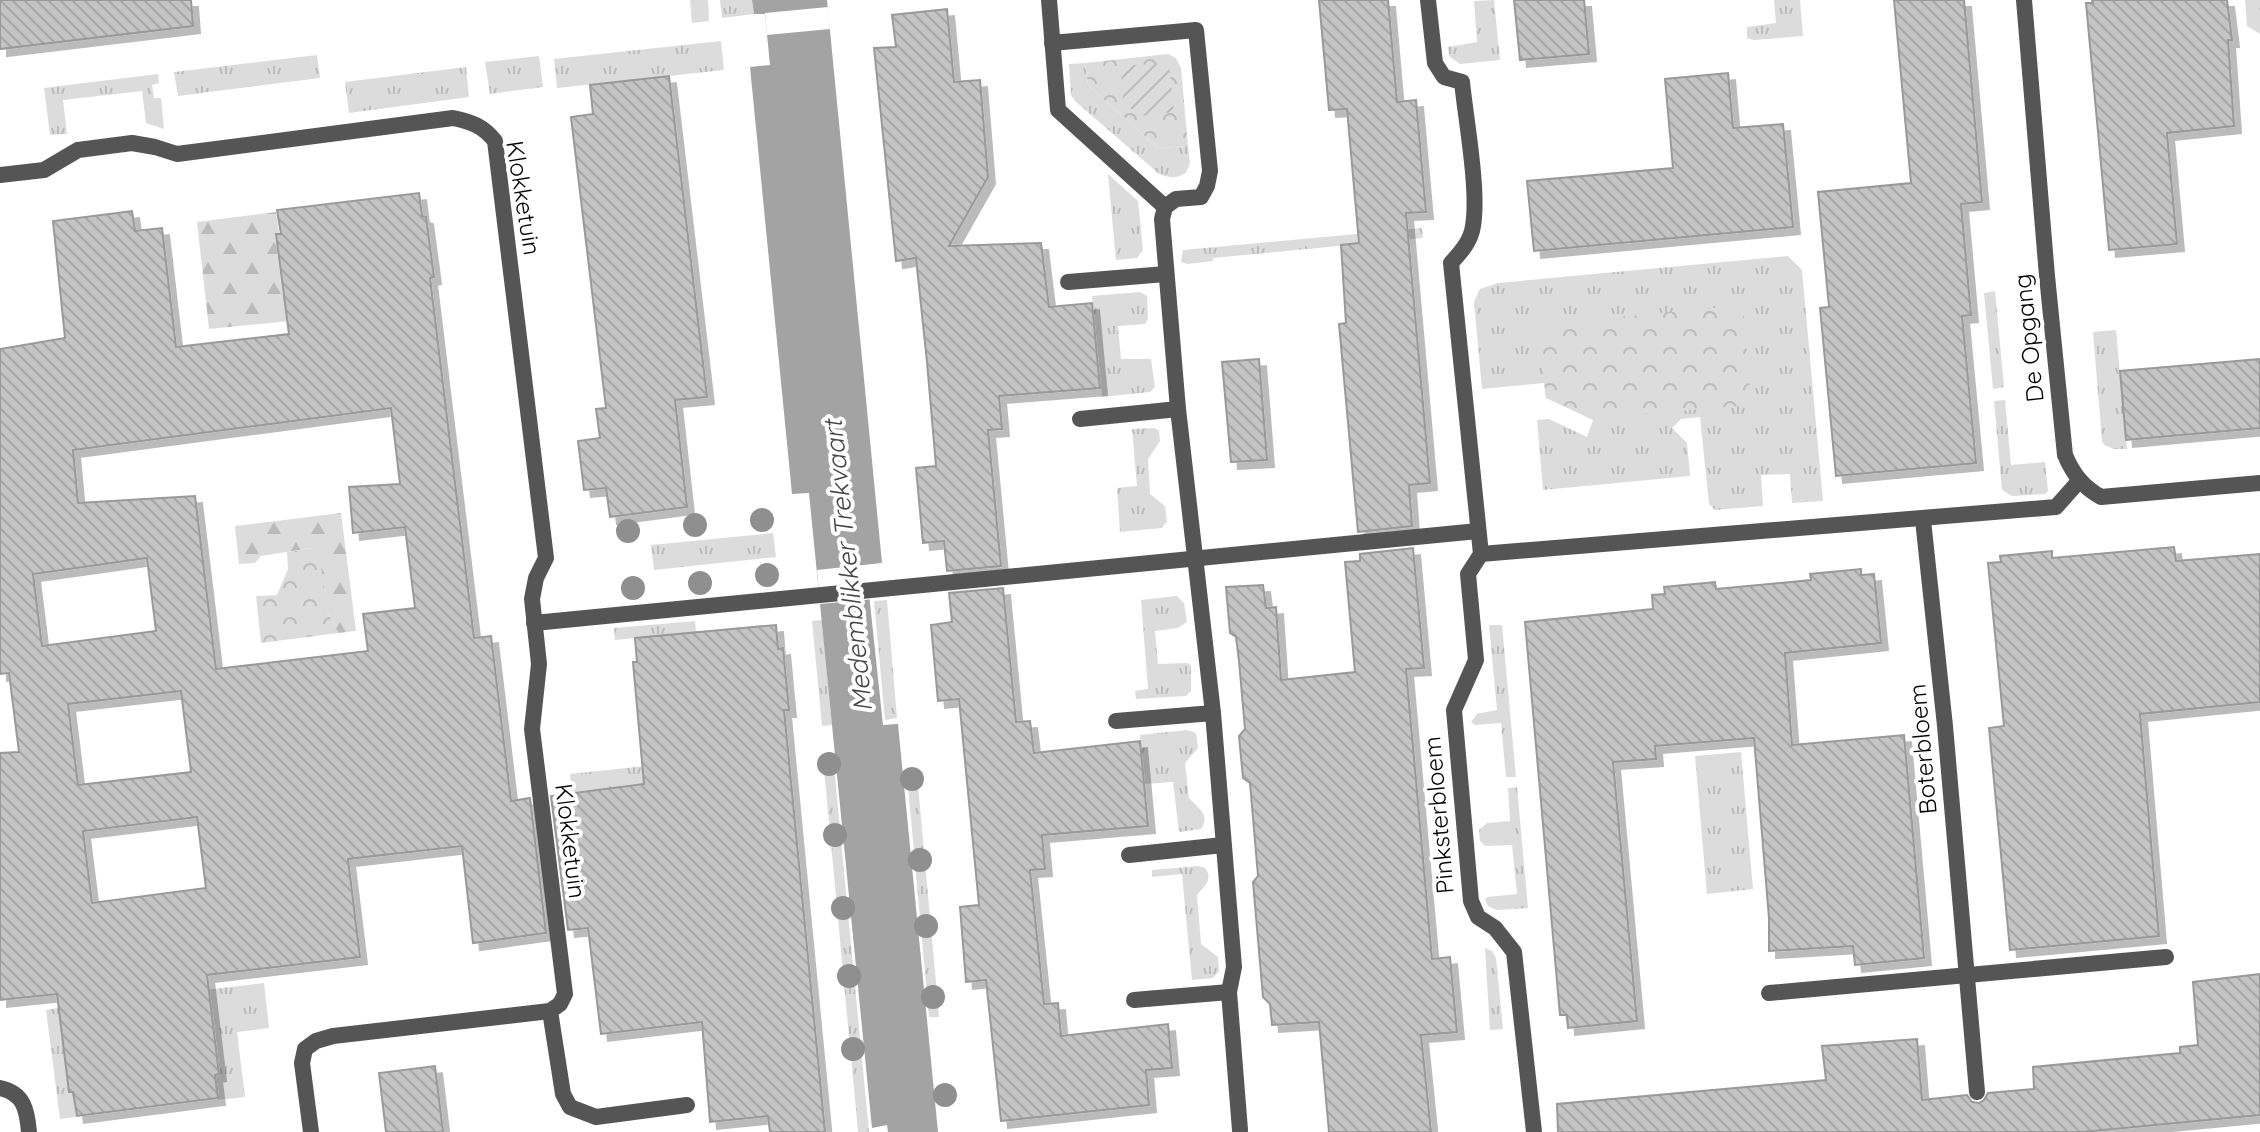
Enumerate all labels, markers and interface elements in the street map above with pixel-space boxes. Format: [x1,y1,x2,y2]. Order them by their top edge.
street label: Klokketuin [500,139,548,257]
street label: De Opgang [2006,273,2050,404]
water label: Medemblikker Trekvaart [815,415,879,713]
street label: Boterbloem [1901,683,1943,815]
street label: Pinksterbloem [1416,735,1460,895]
street label: Klokketuin [549,782,593,900]

